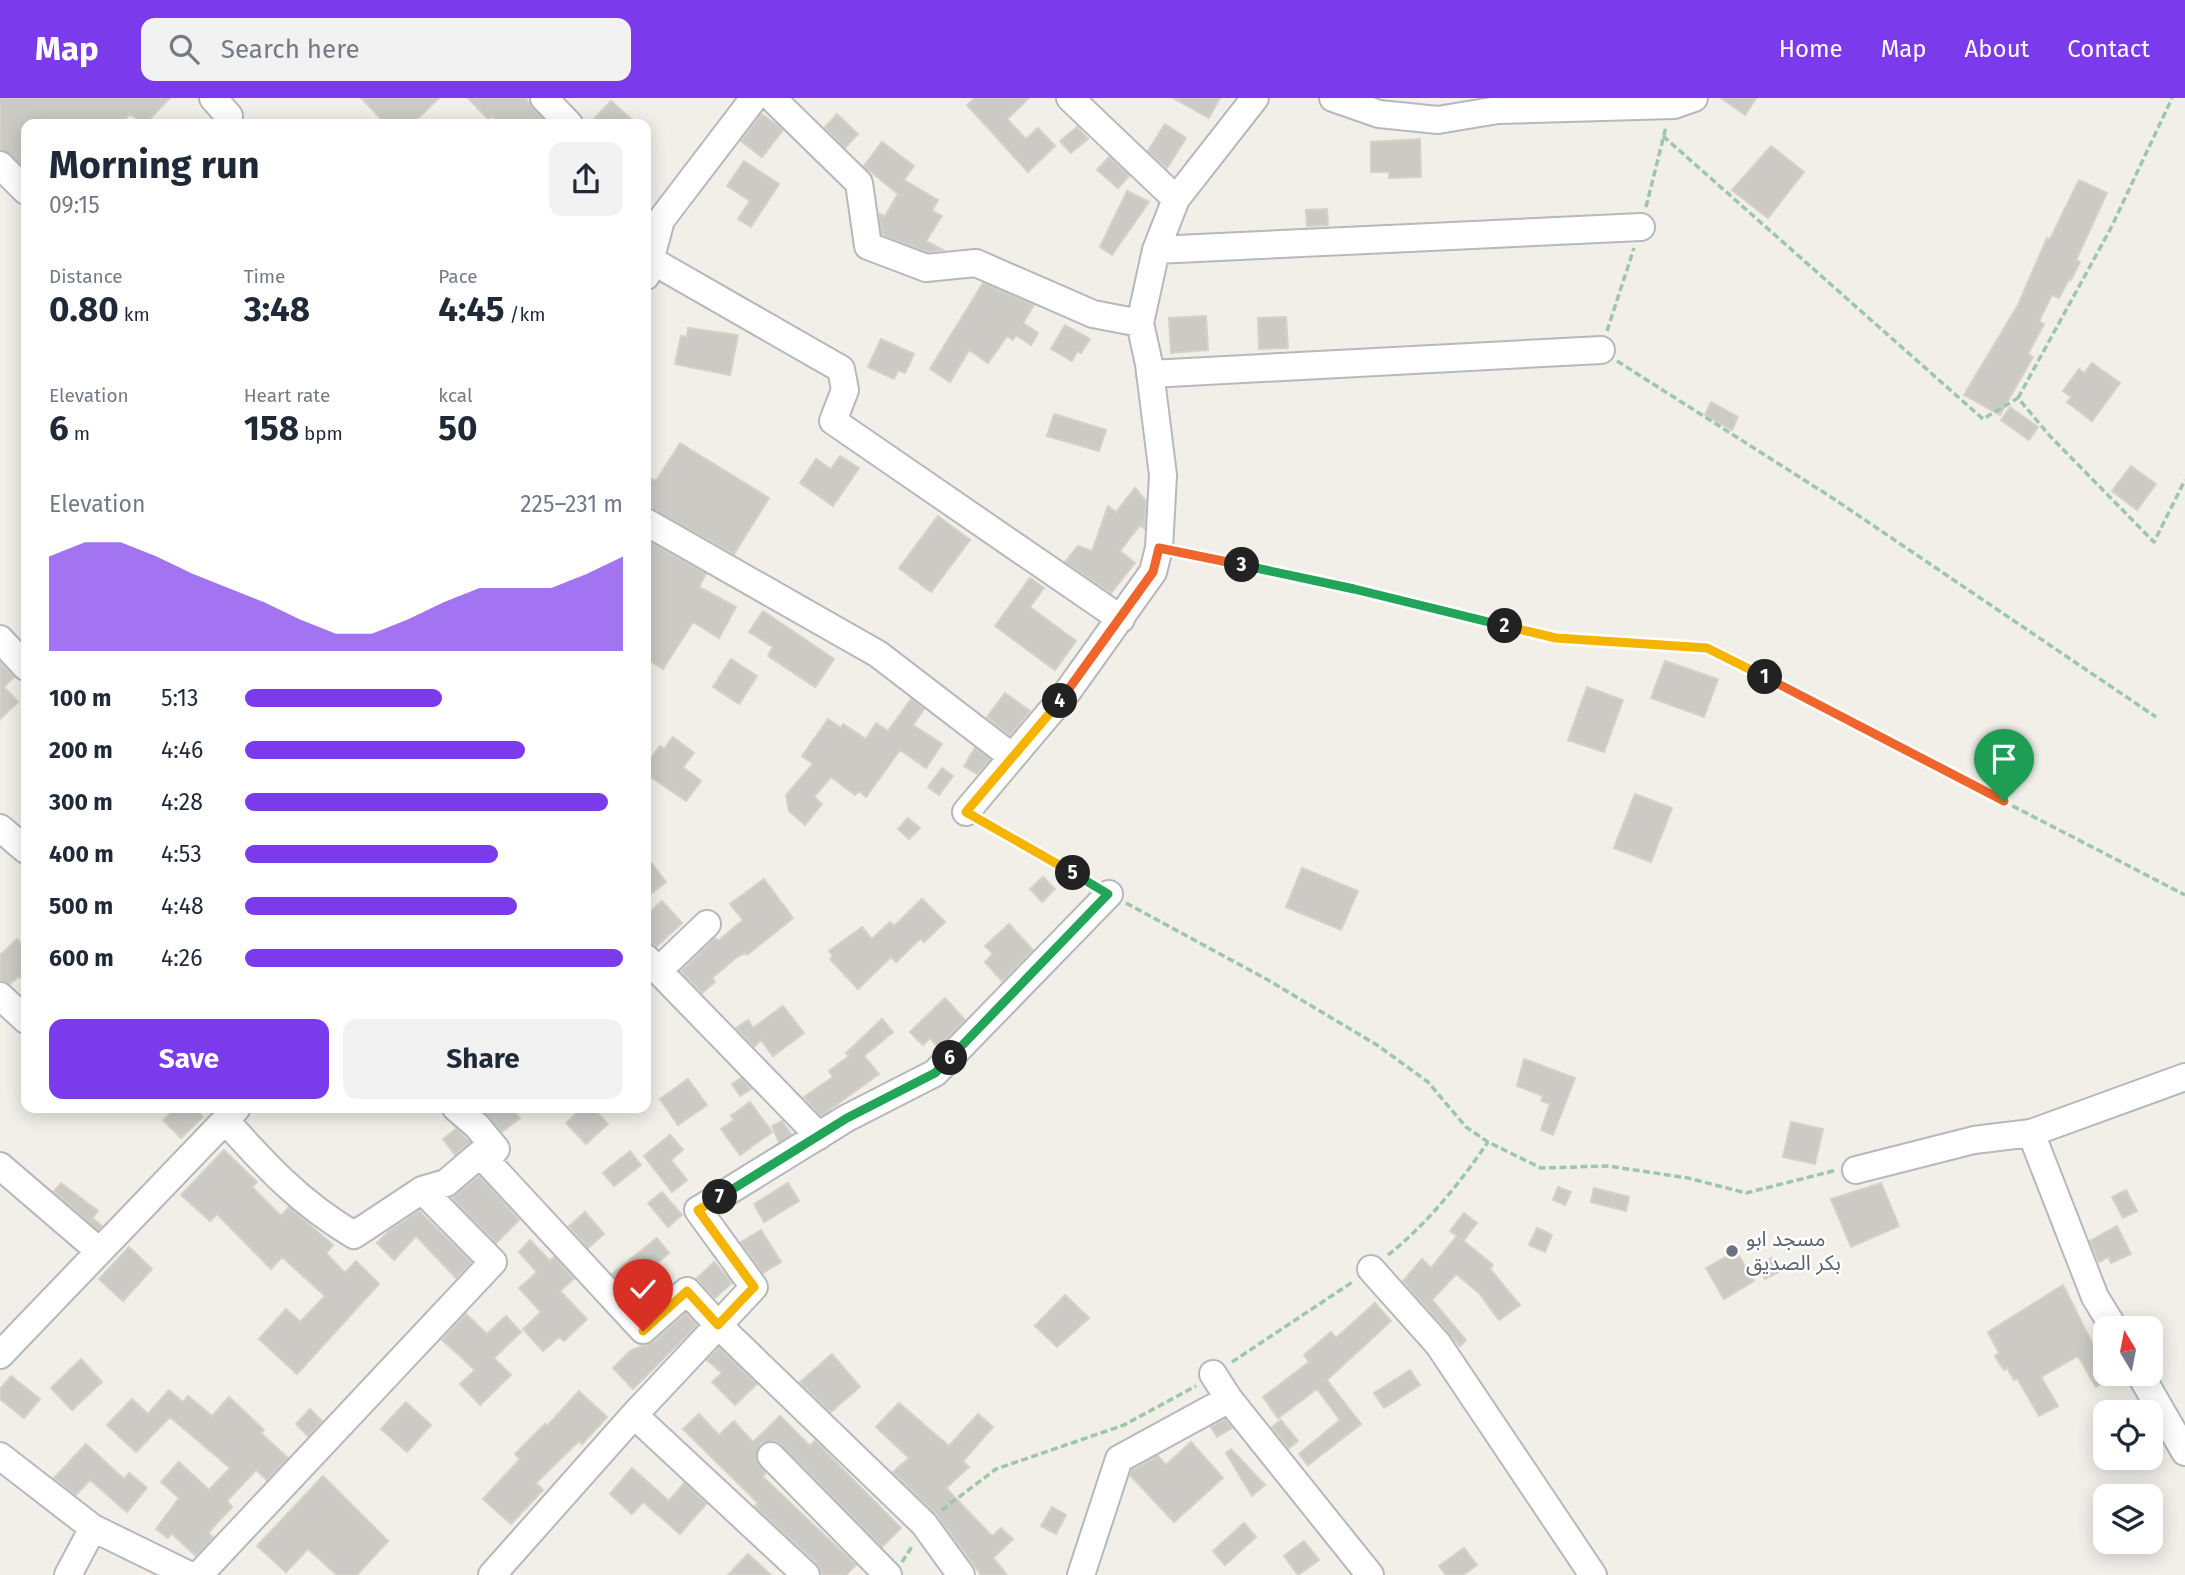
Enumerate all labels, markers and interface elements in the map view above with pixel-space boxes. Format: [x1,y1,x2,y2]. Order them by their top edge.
search box [141,18,631,81]
text: Map [35,29,99,69]
icon: search [165,30,203,68]
text: Search here [221,34,360,65]
text: Home [1779,35,1843,63]
text: Map [1881,35,1927,63]
text: About [1965,35,2029,63]
text: Contact [2067,35,2150,63]
text: Morning run [49,142,260,188]
button: share [549,142,623,216]
text: 09:15 [49,191,100,219]
text: Distance [49,265,123,288]
text: Time [244,265,285,288]
text: Pace [438,265,478,288]
text: 0.80 [49,288,119,330]
text: 3:48 [244,288,310,330]
text: 4:45 [438,288,505,330]
text: km [119,303,150,326]
text: /km [505,303,545,326]
text: Elevation [49,384,129,407]
text: Heart rate [244,384,330,407]
text: kcal [438,384,473,407]
text: 6 [49,407,69,449]
text: 158 [244,407,299,449]
text: 50 [438,407,478,449]
text: m [69,422,90,445]
text: bpm [299,422,343,445]
text: Elevation [49,490,145,518]
text: 225–231 m [520,490,623,518]
pin: 3 [1224,547,1260,582]
text: 3 [1237,553,1246,576]
pin: 2 [1488,608,1522,644]
text: 2 [1500,614,1509,637]
pin: 1 [1748,660,1782,694]
text: 1 [1760,665,1769,688]
text: 100 m [49,684,111,712]
text: 5:13 [161,684,199,712]
pin: 4 [1042,684,1078,718]
text: 4 [1054,689,1065,712]
pin [1974,729,2034,801]
text: 200 m [49,736,113,764]
text: 4:46 [161,736,203,764]
icon: arrive [1985,740,2023,778]
text: 300 m [49,788,113,816]
text: 4:28 [161,788,203,816]
text: 400 m [49,840,114,868]
text: 4:53 [161,840,202,868]
pin: 5 [1056,856,1090,890]
text: 5 [1067,861,1078,884]
text: 500 m [49,892,113,920]
text: 4:48 [161,892,204,920]
text: 600 m [49,944,114,972]
text: 4:26 [161,944,202,972]
button: Save [49,1019,329,1099]
button: Share [343,1019,623,1099]
pin: 6 [932,1040,968,1076]
text: 6 [944,1046,955,1069]
pin: 7 [702,1180,738,1214]
text: 7 [715,1185,724,1208]
place label: مسجد ابو بكر الصديق [1746,1226,1841,1276]
marker: مسجد ابو بكر الصديق [1724,1243,1740,1259]
pin [613,1259,673,1331]
icon: check [624,1270,662,1308]
north arrow [2093,1316,2163,1386]
map controls [2093,1316,2163,1554]
button: locate [2093,1400,2163,1470]
button: layers [2093,1484,2163,1554]

